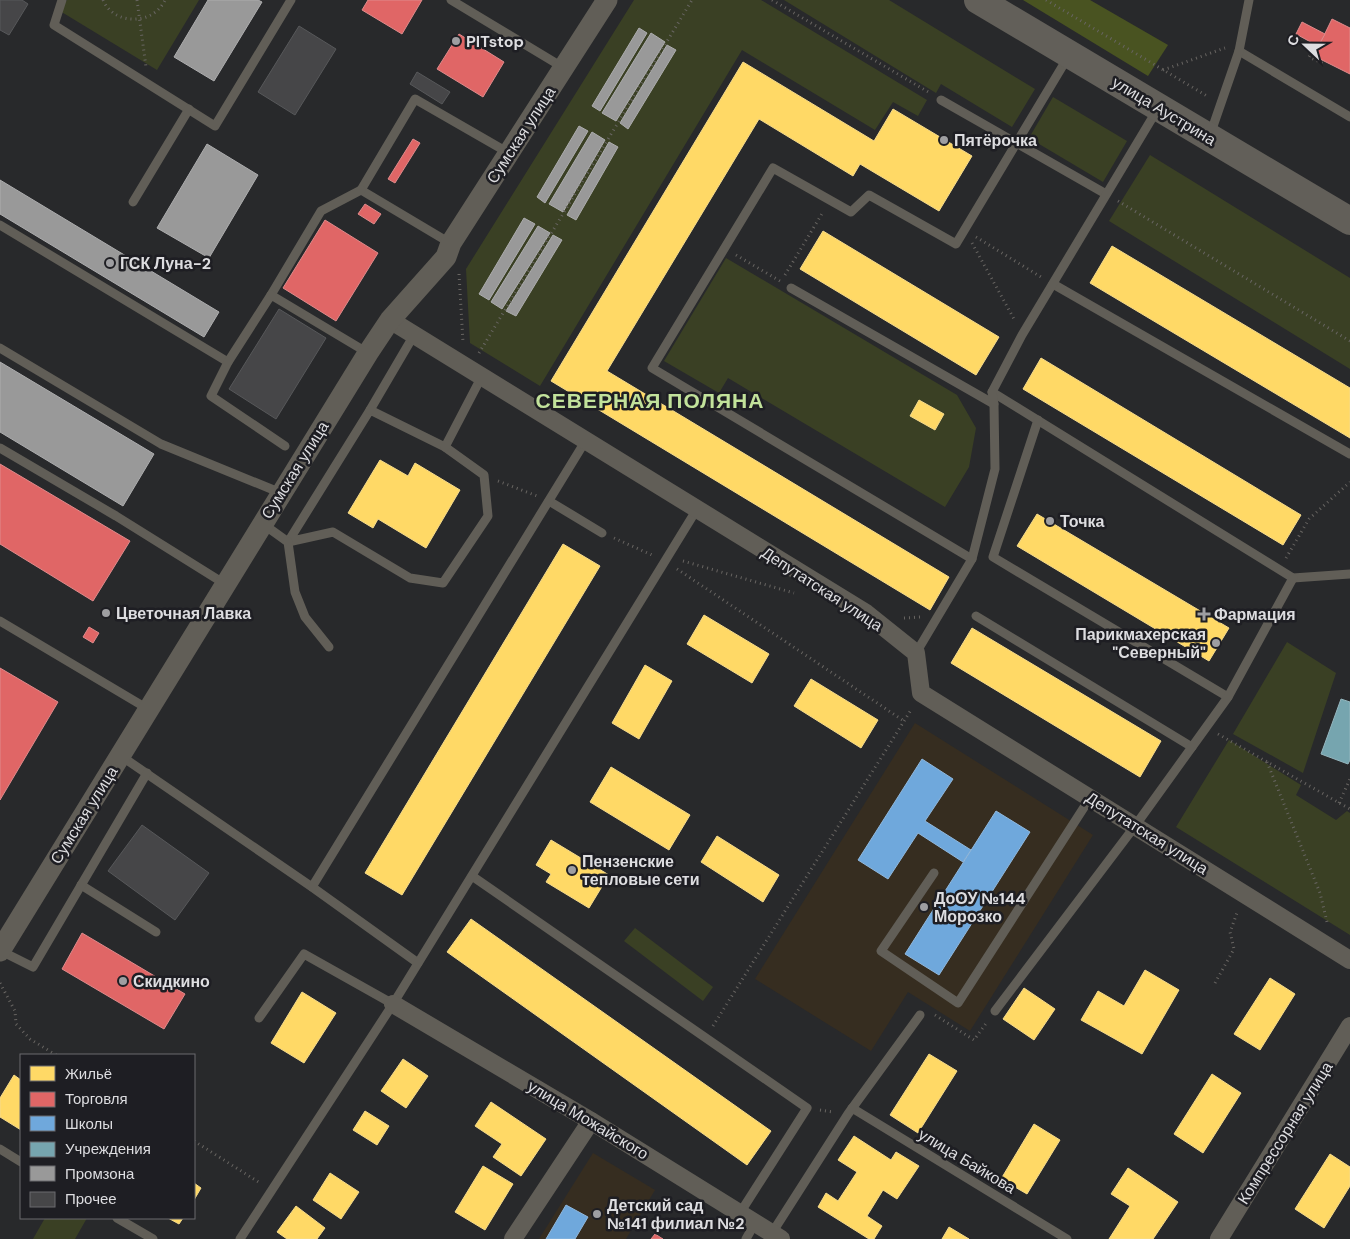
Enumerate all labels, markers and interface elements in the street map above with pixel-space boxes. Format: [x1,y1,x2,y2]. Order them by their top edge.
north arrow [1280,20,1330,70]
place label: PITstop [466,31,524,52]
text: С [1283,32,1303,48]
marker: PITstop [450,35,462,47]
street label: улица Аустрина [1108,72,1220,150]
street label: Сумская улица [482,82,560,187]
place label: Пятёрочка [954,130,1037,151]
marker: Пятёрочка [938,134,950,146]
place label: ГСК Луна-2 [120,253,211,274]
marker: ГСК Луна-2 [104,257,116,269]
district label: СЕВЕРНАЯ ПОЛЯНА [536,387,764,415]
street label: Сумская улица [257,417,334,523]
place label: Точка [1060,511,1104,532]
marker: Точка [1044,515,1056,527]
street label: Депутатская улица [757,542,887,636]
place label: Цветочная Лавка [116,603,251,624]
place label: Фармация [1214,604,1296,625]
marker: Цветочная Лавка [100,607,112,619]
marker: Фармация [1198,608,1210,620]
place label: Парикмахерская "Северный" [1075,624,1206,663]
marker: Парикмахерская "Северный" [1210,637,1222,649]
street label: Сумская улица [46,762,123,868]
street label: Депутатская улица [1082,787,1212,879]
place label: Пензенские тепловые сети [582,851,700,890]
marker: Пензенские тепловые сети [566,864,578,876]
place label: ДоОУ №144 Морозко [934,888,1026,927]
marker: ДоОУ №144 Морозко [918,901,930,913]
place label: Скидкино [133,971,210,992]
marker: Скидкино [117,975,129,987]
legend [20,1054,195,1219]
street label: Компрессорная улица [1233,1058,1337,1208]
text: Жильё [65,1064,112,1084]
street label: улица Можайского [524,1076,652,1164]
text: Торговля [65,1089,128,1109]
text: Школы [65,1114,113,1134]
street label: улица Байкова [915,1124,1020,1198]
text: Учреждения [65,1139,151,1159]
text: Промзона [65,1164,135,1184]
text: Прочее [65,1189,117,1209]
place label: Детский сад №141 филиал №2 [607,1195,744,1234]
marker: Детский сад №141 филиал №2 [591,1208,603,1220]

